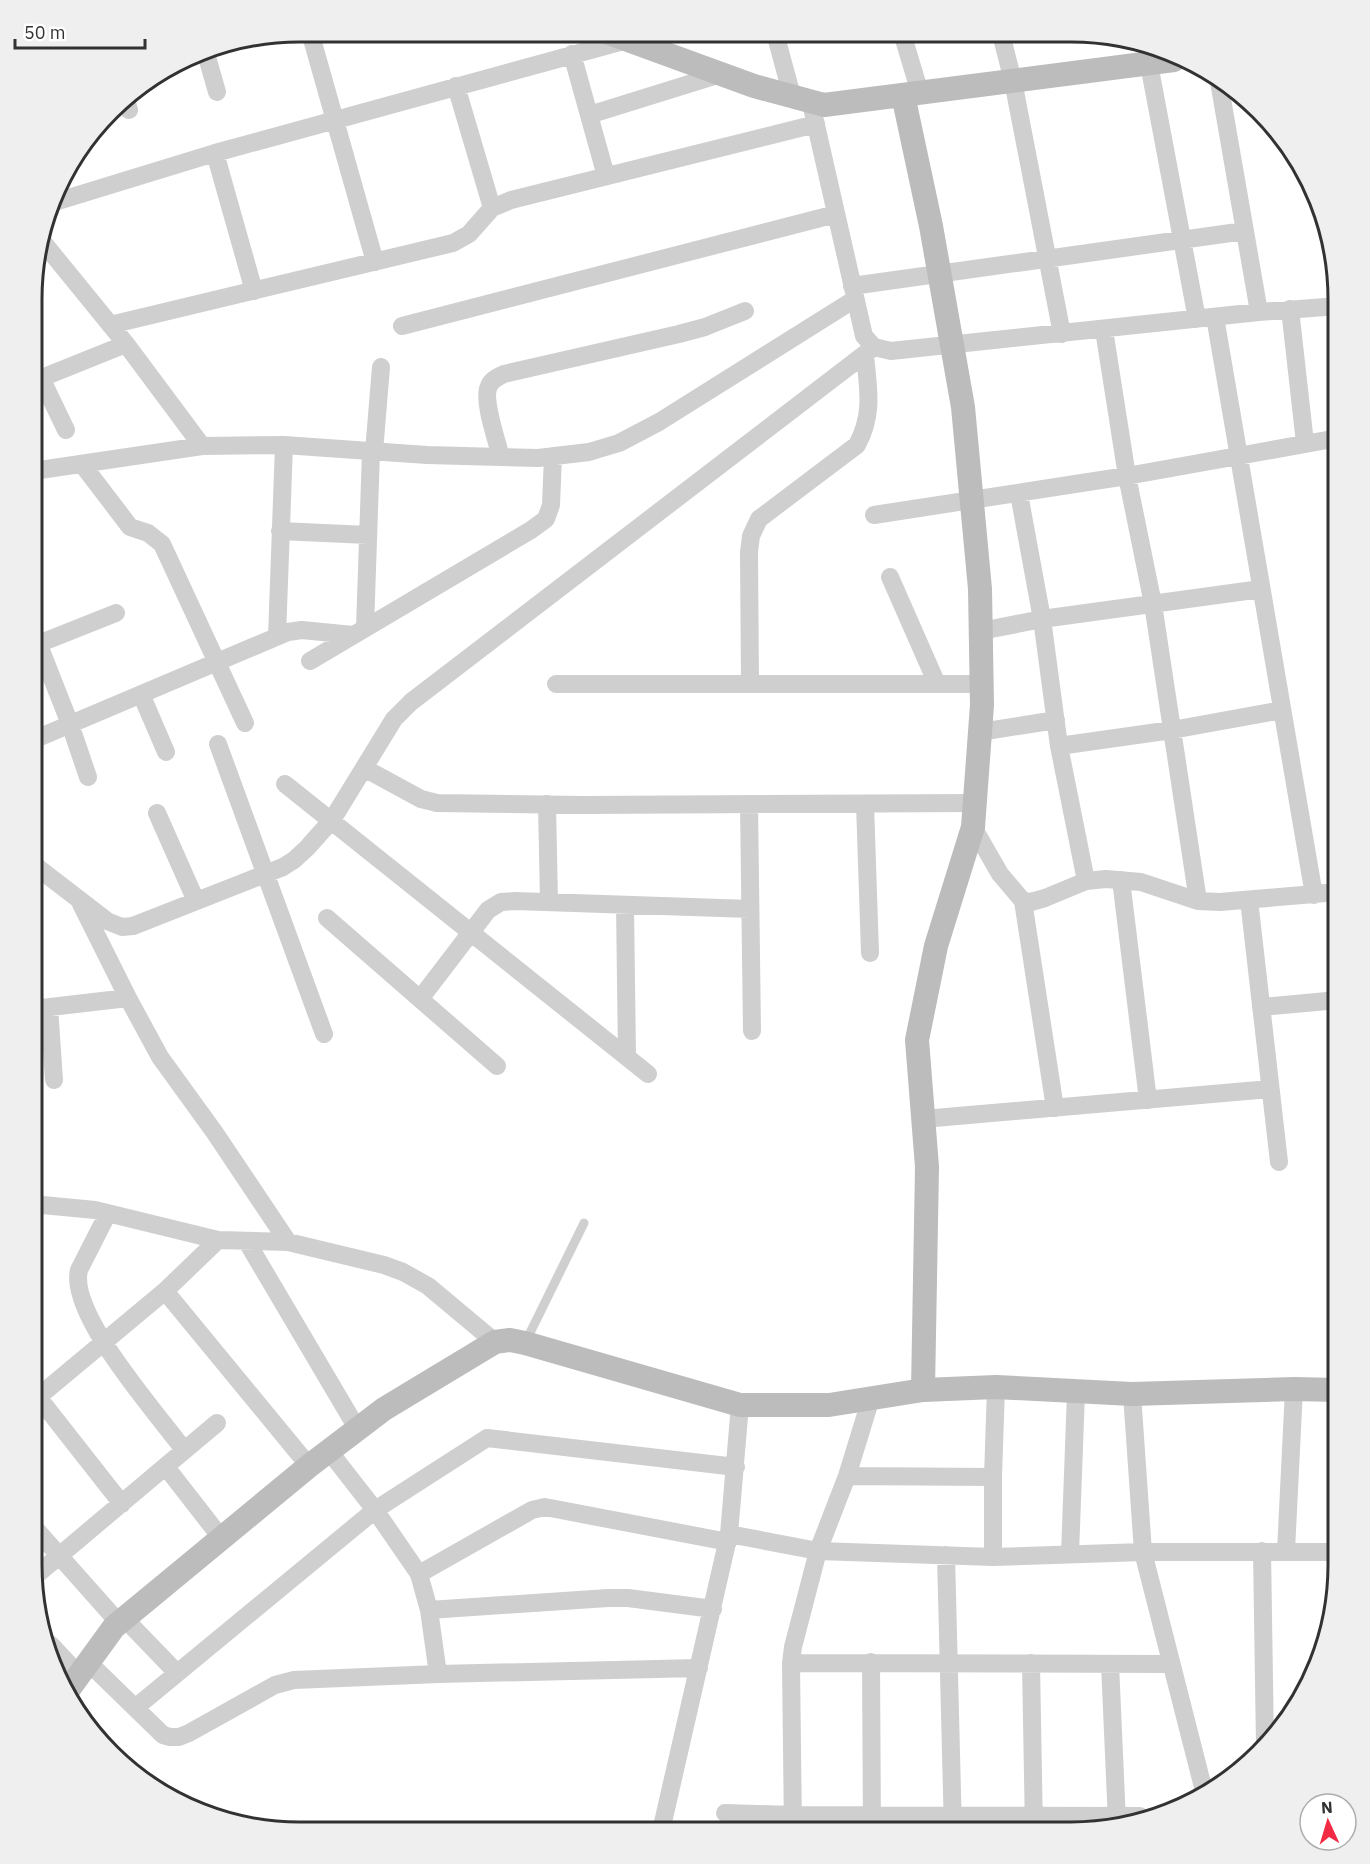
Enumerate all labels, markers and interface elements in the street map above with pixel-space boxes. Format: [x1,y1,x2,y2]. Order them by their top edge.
scale bar [15,12,146,50]
text: 50 m [24,21,66,44]
north arrow [1298,1792,1358,1852]
text: N [1320,1797,1333,1817]

